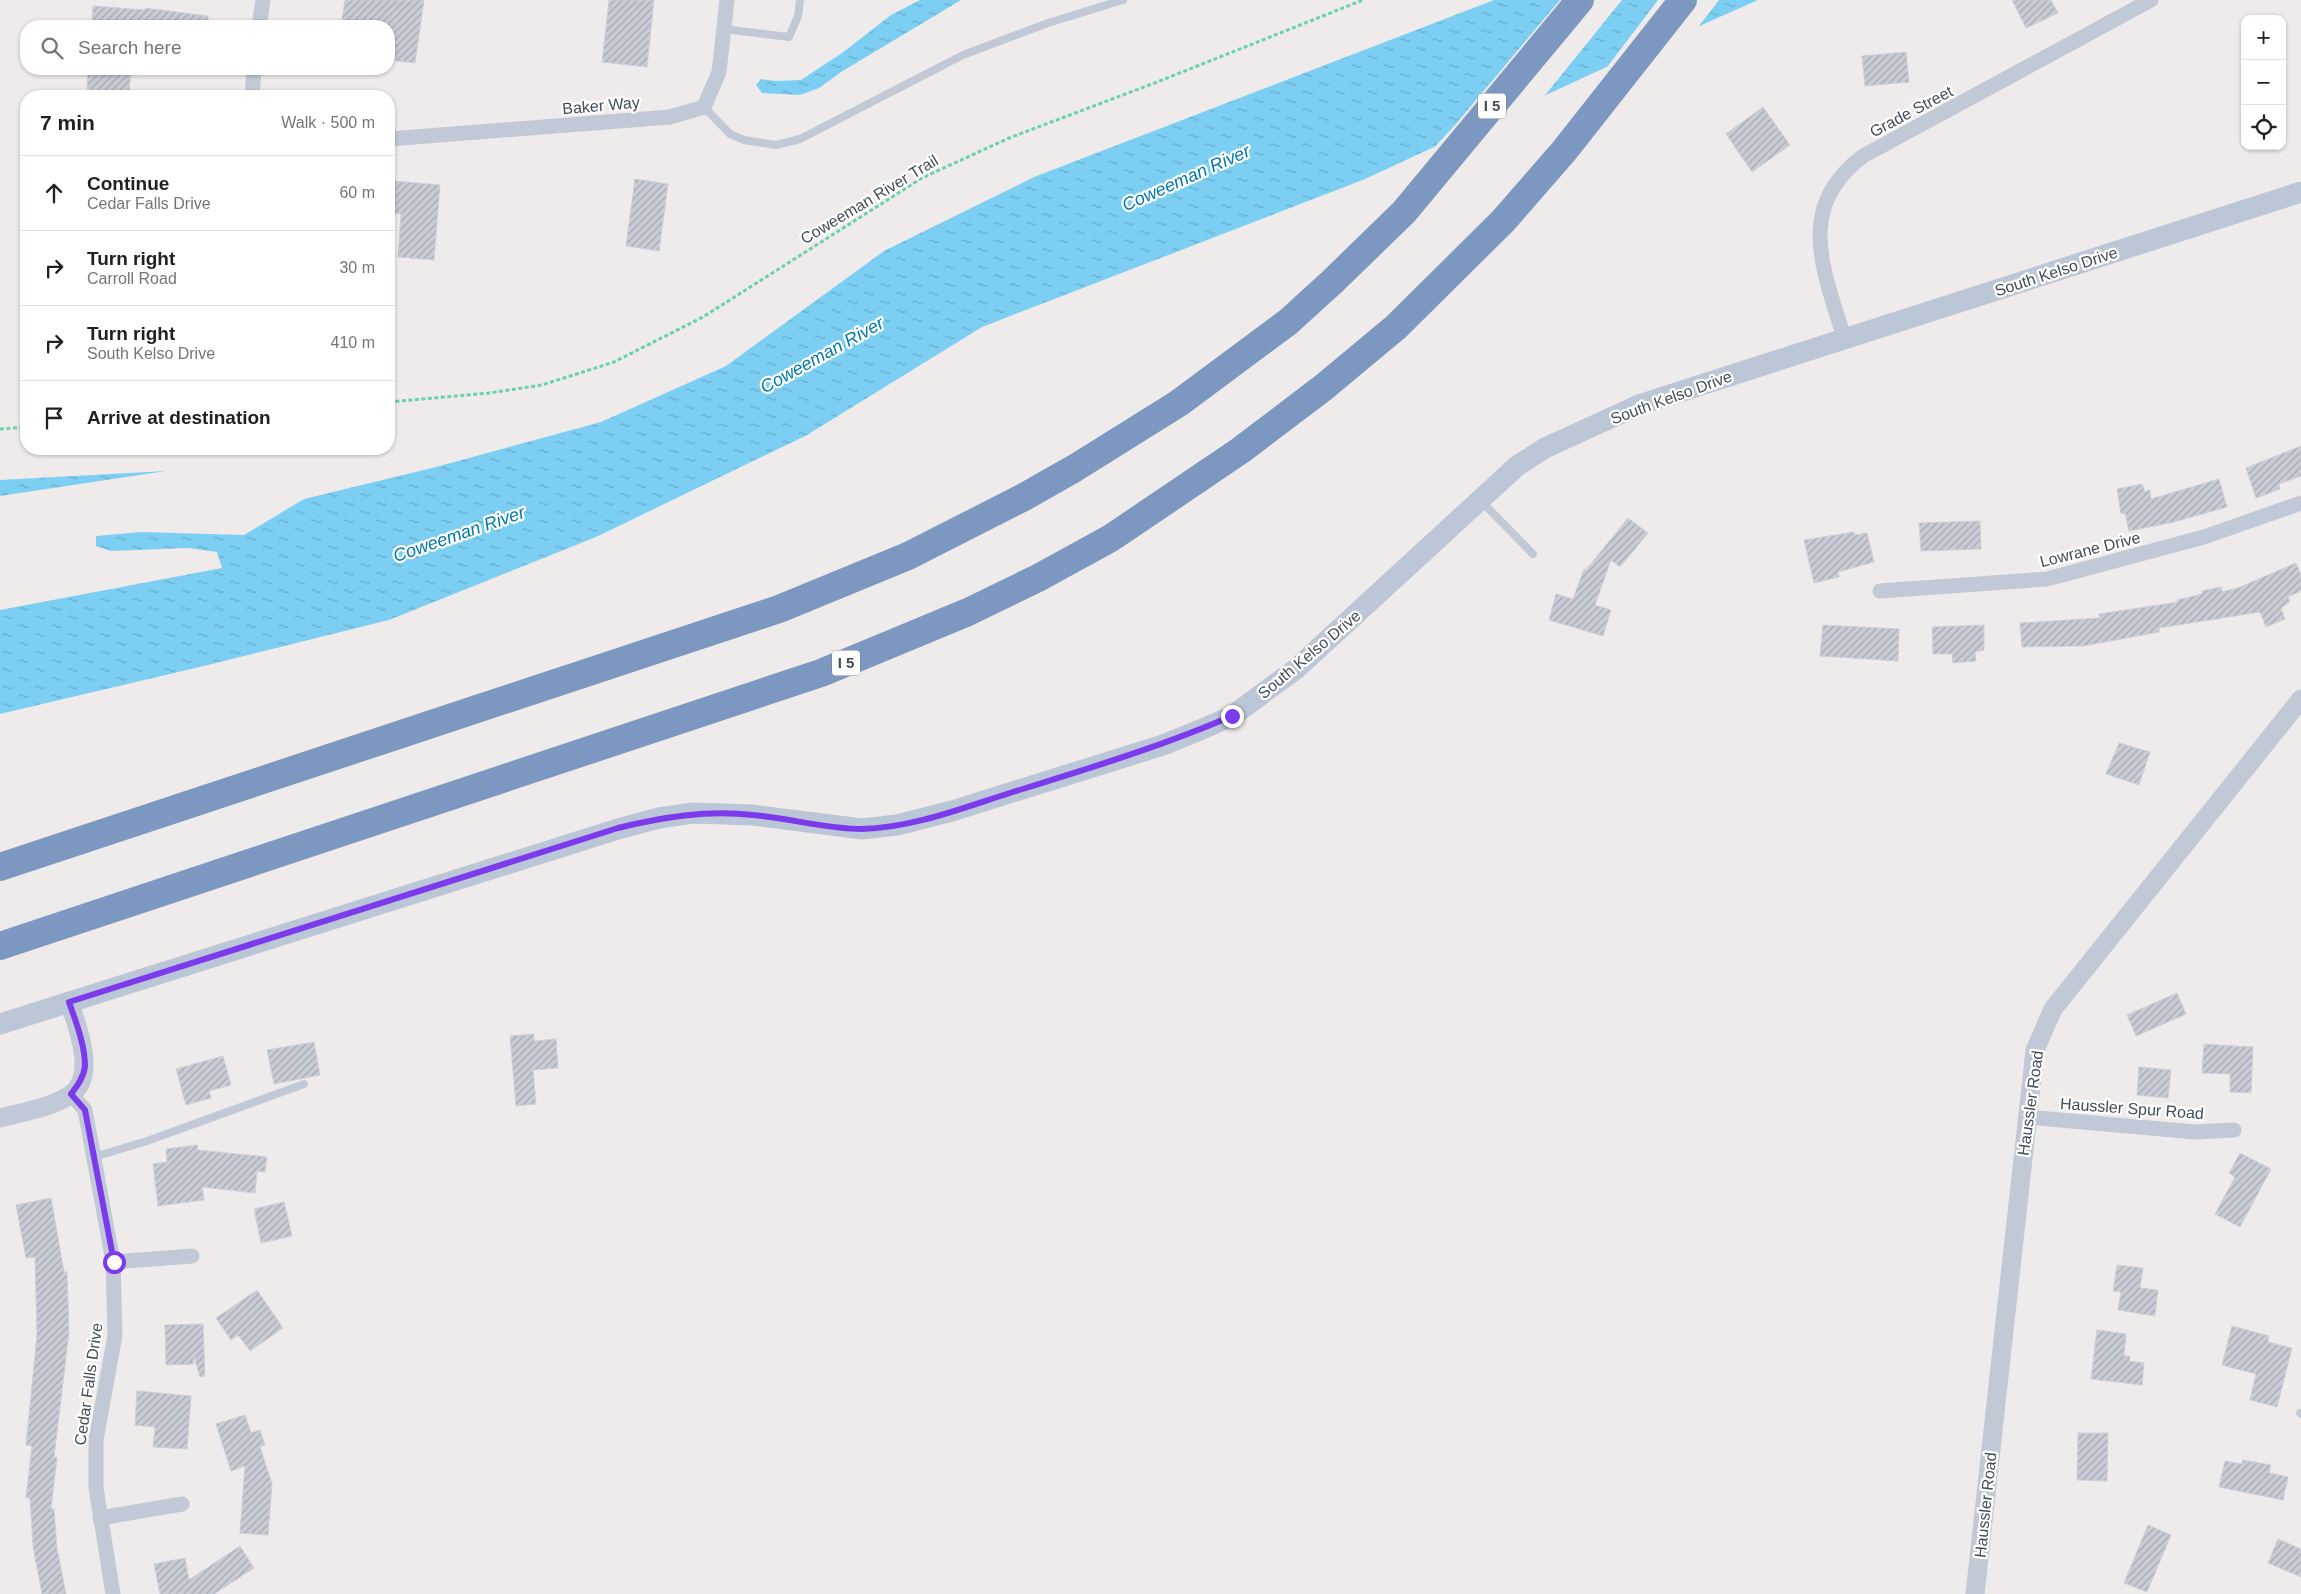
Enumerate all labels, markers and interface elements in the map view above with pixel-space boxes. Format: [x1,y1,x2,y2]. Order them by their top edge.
map controls [2241,15,2286,150]
button: + [2241,15,2286,60]
search box [20,20,395,75]
icon: search [38,34,66,62]
text: Search here [78,37,182,58]
button: − [2241,60,2286,105]
street label: Grade Street [1867,82,1956,140]
street label: Baker Way [562,94,640,117]
road number: I 5 [1478,94,1506,118]
button: locate [2241,105,2286,150]
text: 7 min [40,111,95,134]
text: Walk · 500 m [281,114,375,131]
water label: Coweeman River [1119,140,1254,215]
street label: Coweeman River Trail [797,152,941,247]
text: Continue [87,173,169,194]
icon: ahead [40,179,68,207]
text: 60 m [339,184,375,201]
text: Cedar Falls Drive [87,195,211,212]
street label: South Kelso Drive [1993,244,2120,299]
text: Turn right [87,248,175,269]
icon: right [40,254,68,282]
text: 30 m [339,259,375,276]
text: Carroll Road [87,270,177,287]
water label: Coweeman River [757,312,888,397]
text: Turn right [87,323,175,344]
icon: right [40,329,68,357]
text: 410 m [331,334,375,351]
text: South Kelso Drive [87,345,215,362]
street label: South Kelso Drive [1608,368,1734,427]
icon: arrive [40,404,68,432]
text: Arrive at destination [87,407,271,428]
water label: Coweeman River [390,502,528,566]
street label: Lowrane Drive [2038,529,2142,570]
street label: South Kelso Drive [1255,607,1364,702]
road number: I 5 [832,650,860,676]
route end [1221,705,1244,728]
street label: Haussler Road [2015,1049,2046,1157]
street label: Haussler Spur Road [2060,1095,2204,1122]
route start [103,1251,126,1274]
street label: Cedar Falls Drive [71,1322,106,1446]
street label: Haussler Road [1972,1452,1999,1559]

